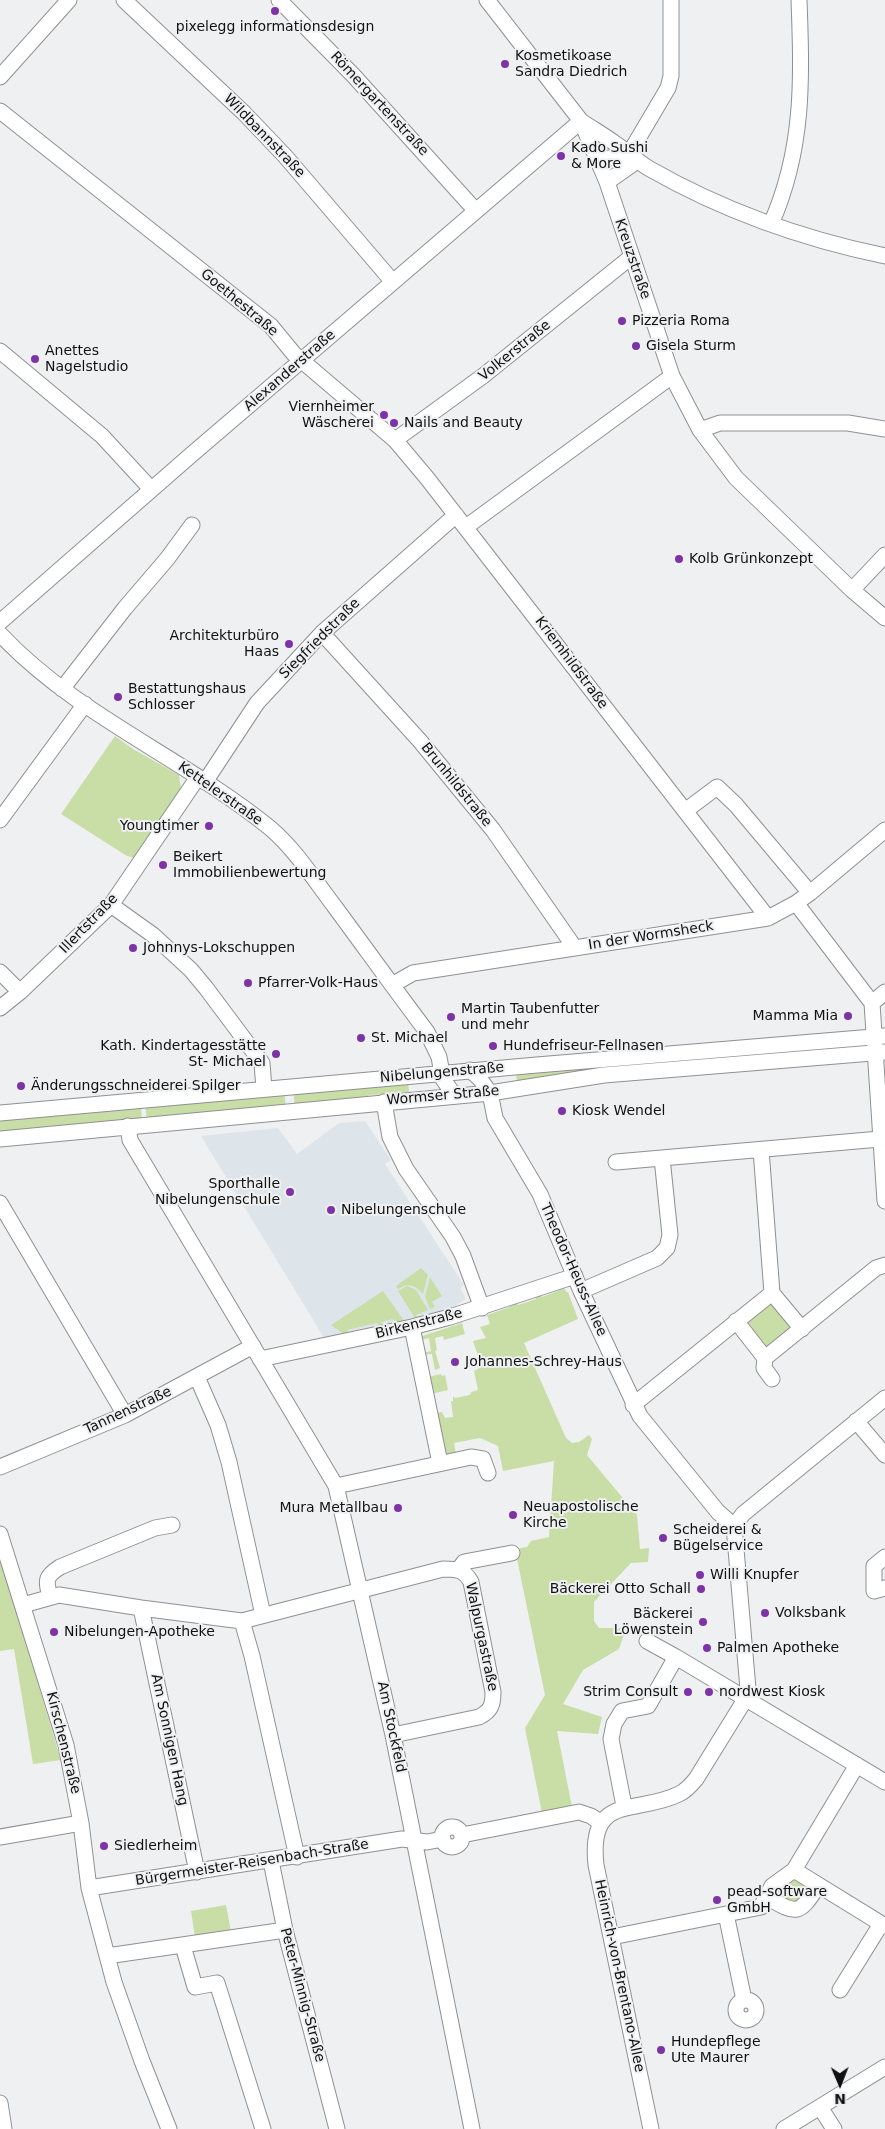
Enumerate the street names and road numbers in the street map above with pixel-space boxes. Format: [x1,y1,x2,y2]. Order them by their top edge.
street label: Römergartenstraße [326,48,432,160]
street label: Wildbannstraße [220,91,308,181]
street label: Kreuzstraße [610,217,654,301]
street label: Goethestraße [197,266,281,340]
street label: Volkerstraße [476,317,554,385]
street label: Alexanderstraße [241,327,339,415]
street label: Siegfriedstraße [276,595,364,683]
street label: Kriemhildstraße [531,614,611,712]
street label: Brunhildstraße [417,740,495,830]
street label: Kettelerstraße [174,759,266,829]
street label: Illertstraße [56,891,122,957]
street label: In der Wormsheck [587,918,715,954]
street label: Nibelungenstraße [379,1059,505,1087]
street label: Wormser Straße [386,1083,500,1109]
street label: Theodor-Heuss-Allee [536,1201,610,1339]
street label: Birkenstraße [374,1305,464,1343]
street label: Tannenstraße [82,1383,174,1439]
street label: Walpurgastraße [461,1581,501,1693]
street label: Am Sonnigen Hang [147,1673,191,1807]
street label: Am Stockfeld [373,1680,409,1774]
street label: Kirschenstraße [42,1690,84,1796]
street label: Bürgermeister-Reisenbach-Straße [134,1836,370,1890]
street label: Heinrich-von-Brentano-Allee [590,1878,648,2074]
street label: Peter-Minnig-Straße [276,1926,328,2064]

